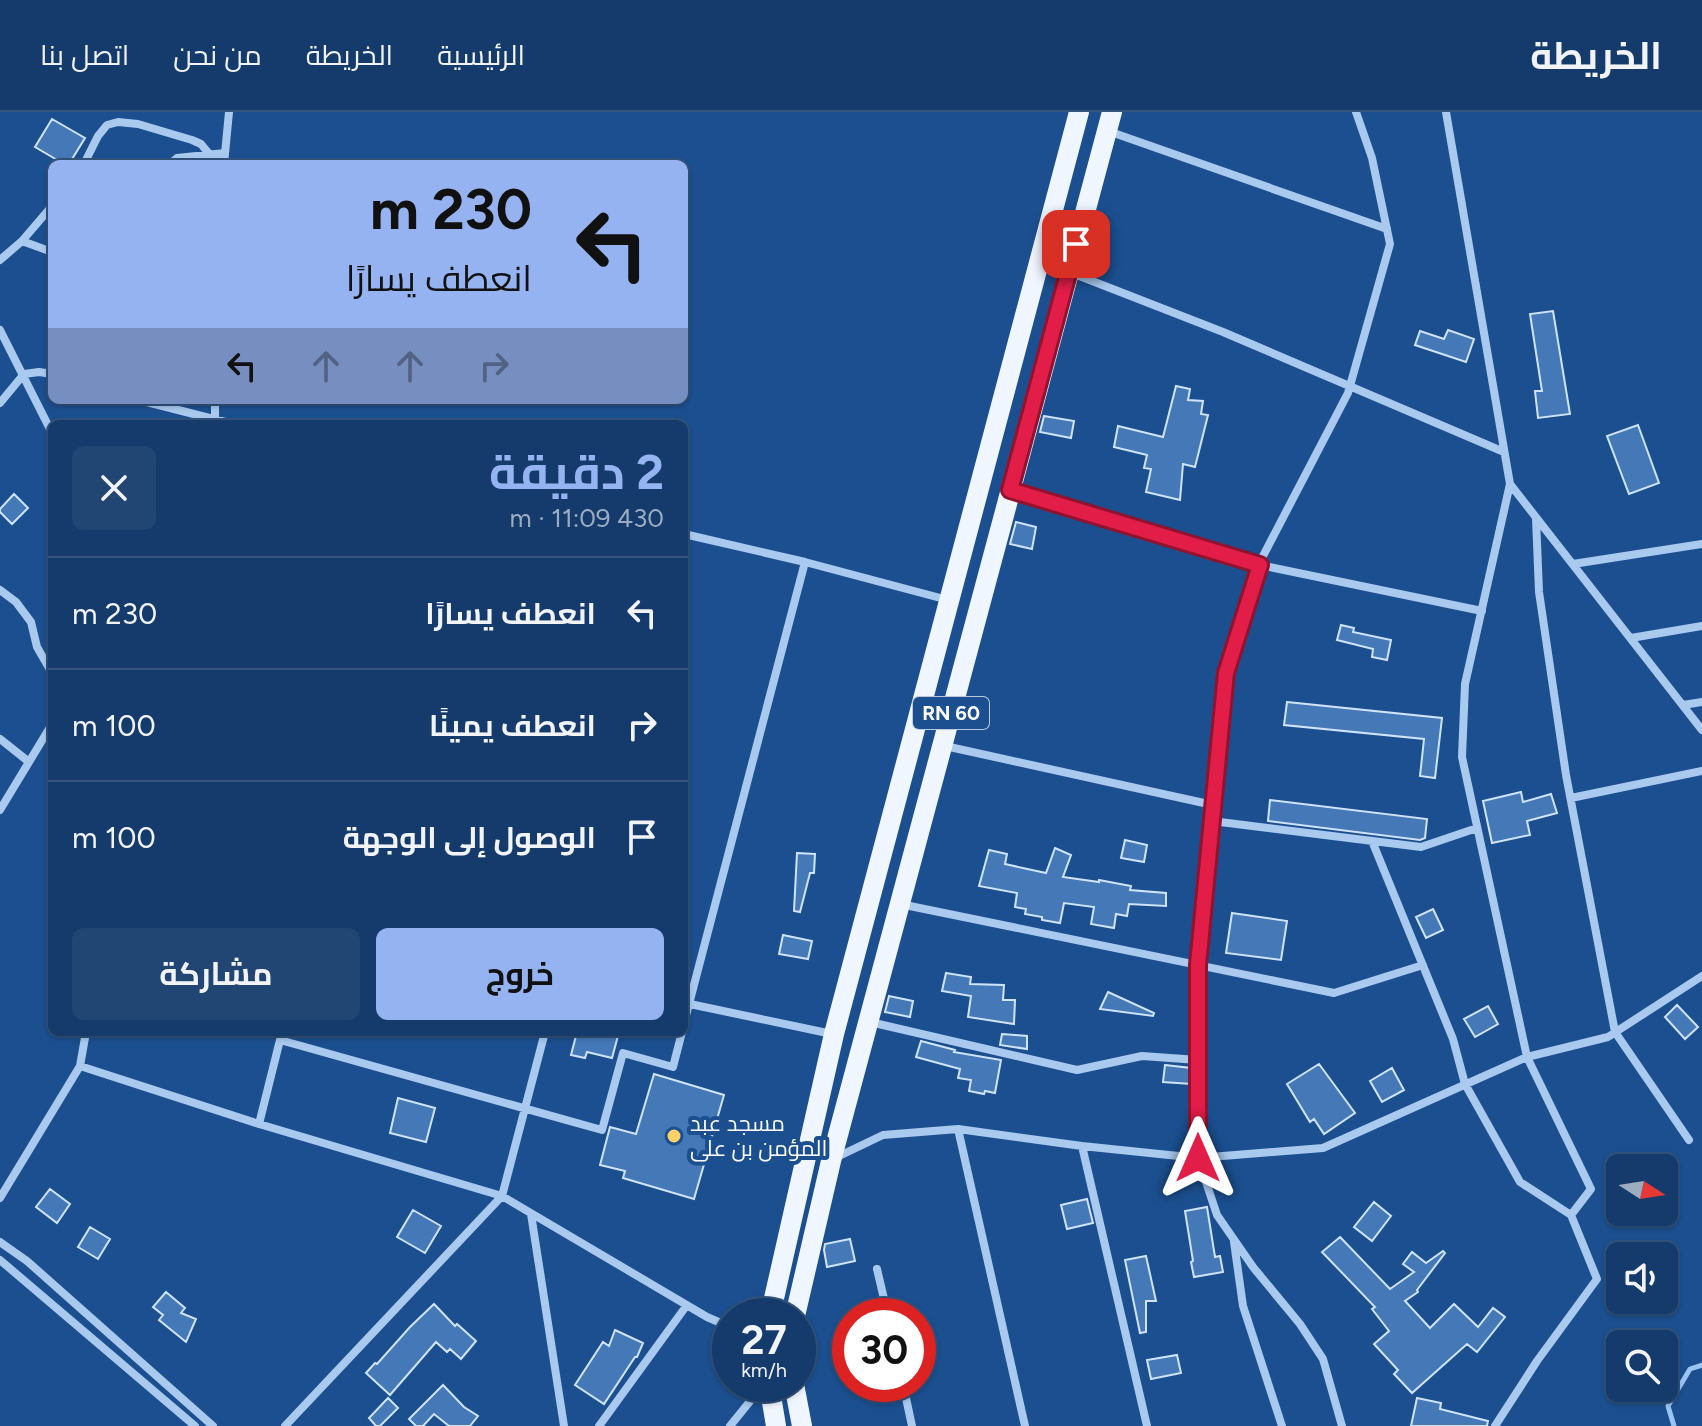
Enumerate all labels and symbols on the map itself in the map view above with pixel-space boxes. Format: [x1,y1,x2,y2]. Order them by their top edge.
pin [1042,210,1110,278]
road number: RN 60 [913,697,989,729]
place label: مسجد عبد المؤمن بن على [690,1110,827,1162]
position arrow [1156,1116,1240,1200]
marker: مسجد عبد المؤمن بن على [665,1127,683,1145]
north arrow [1606,1154,1678,1226]
speed limit sign: 30 [832,1298,936,1402]

